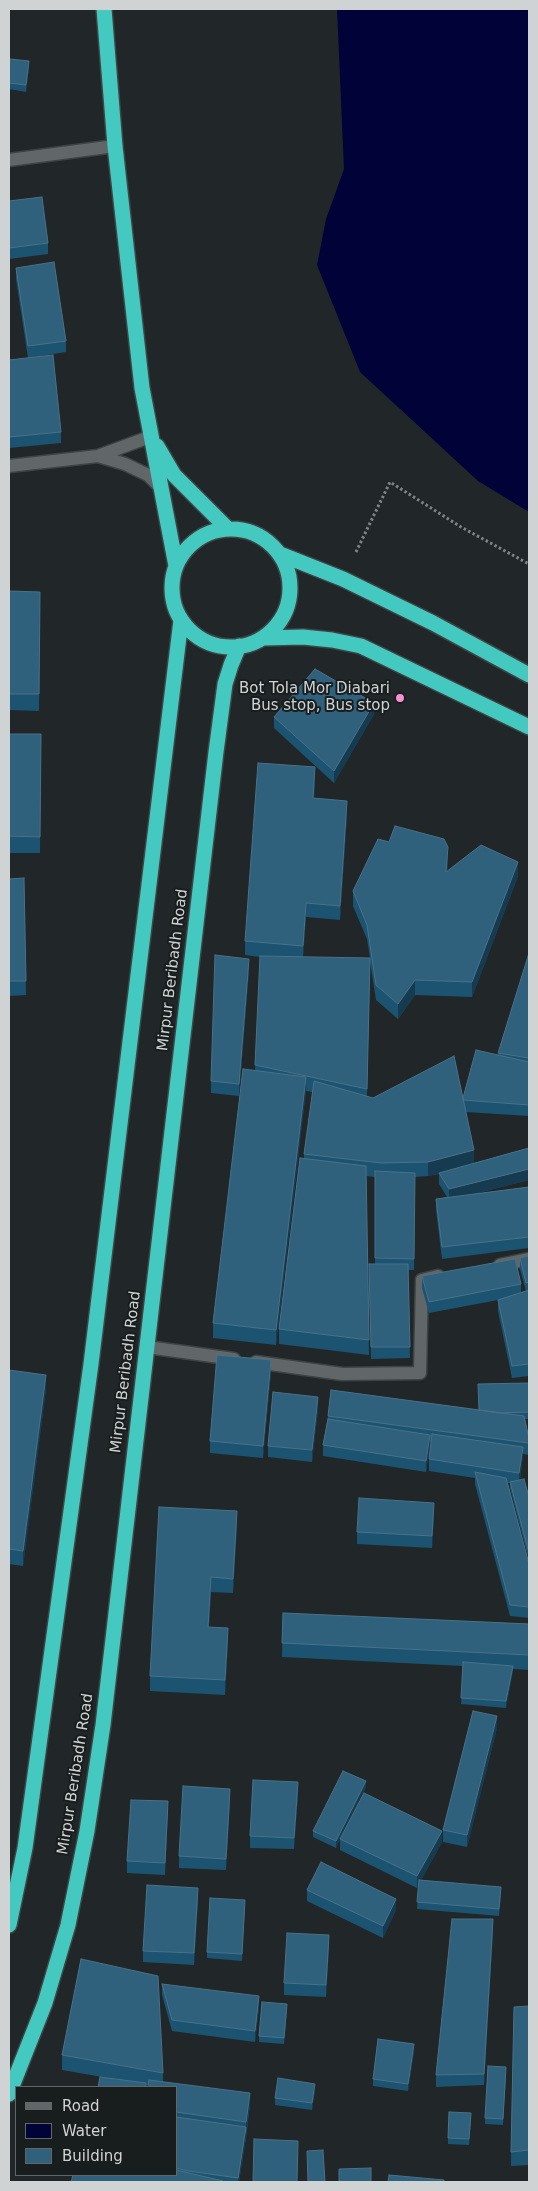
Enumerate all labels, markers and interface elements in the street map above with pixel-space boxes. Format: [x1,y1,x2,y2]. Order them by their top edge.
place label: Bot Tola Mor Diabari Bus stop, Bus stop [239,680,390,715]
marker: Bot Tola Mor Diabari Bus stop, Bus stop [394,692,406,704]
street label: Mirpur Beribadh Road [154,888,192,1052]
street label: Mirpur Beribadh Road [107,1290,145,1454]
street label: Mirpur Beribadh Road [54,1692,98,1856]
legend [15,2086,178,2176]
text: Road [62,2097,100,2115]
text: Water [62,2122,106,2140]
text: Building [62,2147,123,2165]

